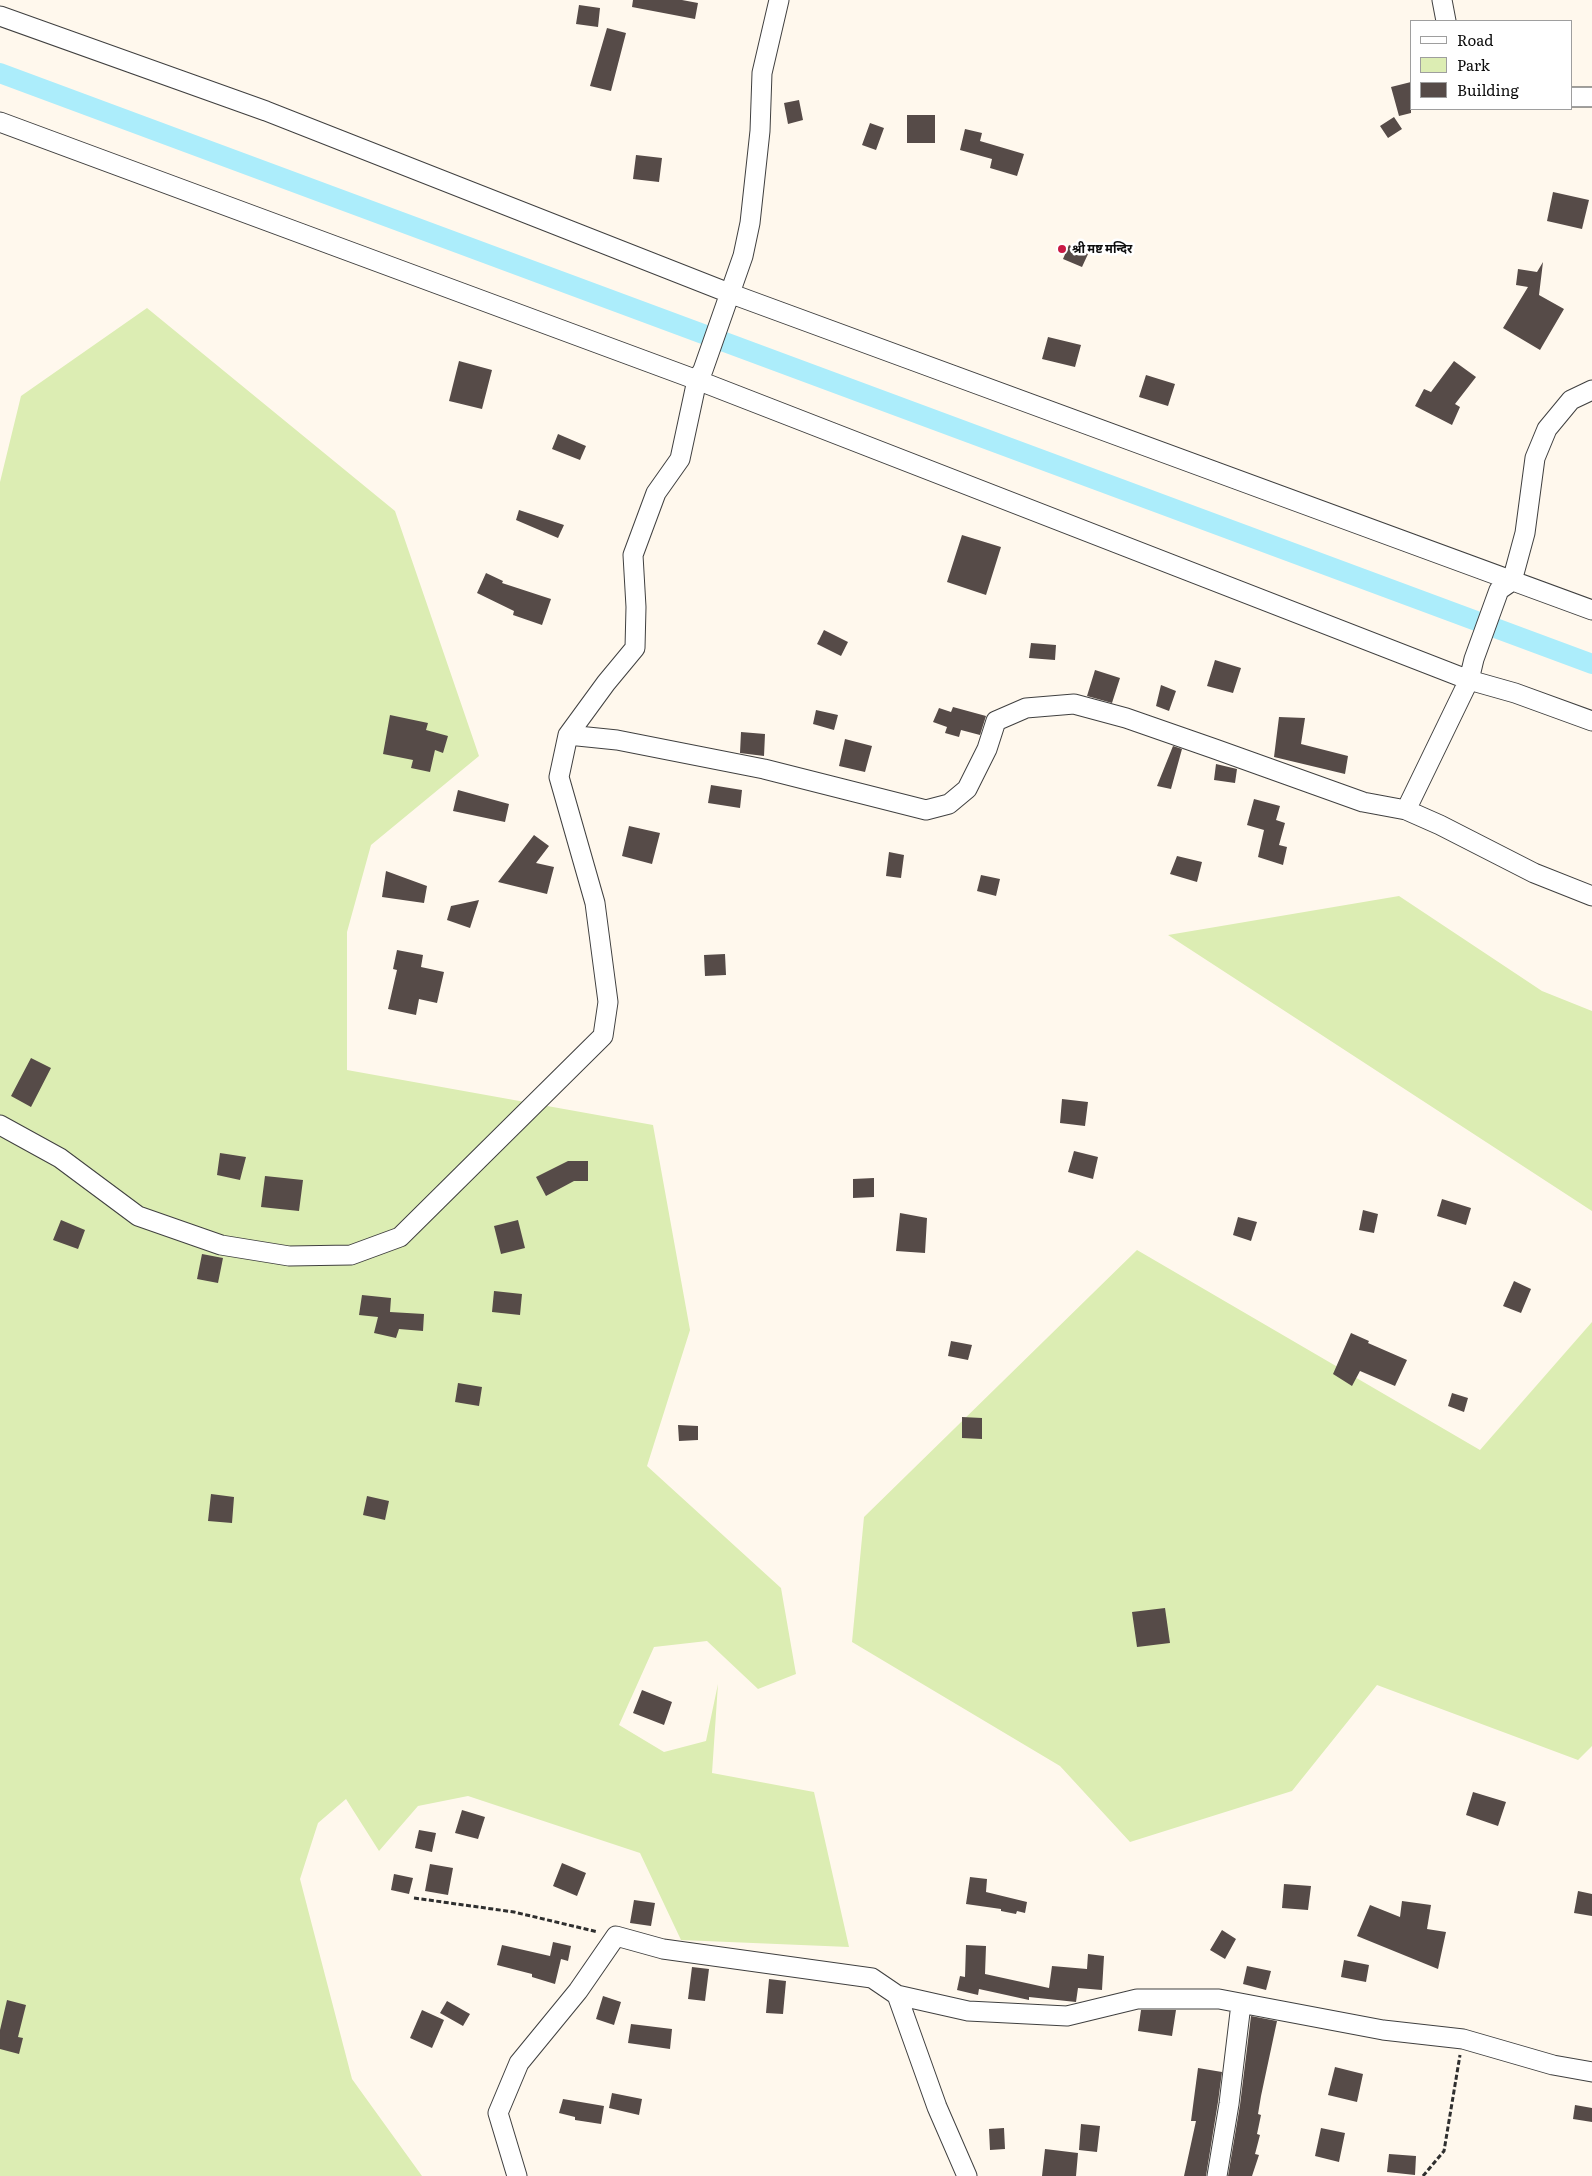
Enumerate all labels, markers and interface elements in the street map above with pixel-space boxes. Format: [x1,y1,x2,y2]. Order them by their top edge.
legend [1410,20,1572,110]
text: Road [1457,28,1493,51]
text: Park [1457,53,1490,76]
text: Building [1457,78,1519,101]
place label: श्री मष्ट मन्दिर [1072,242,1132,256]
marker: श्री मष्ट मन्दिर [1056,243,1068,255]

